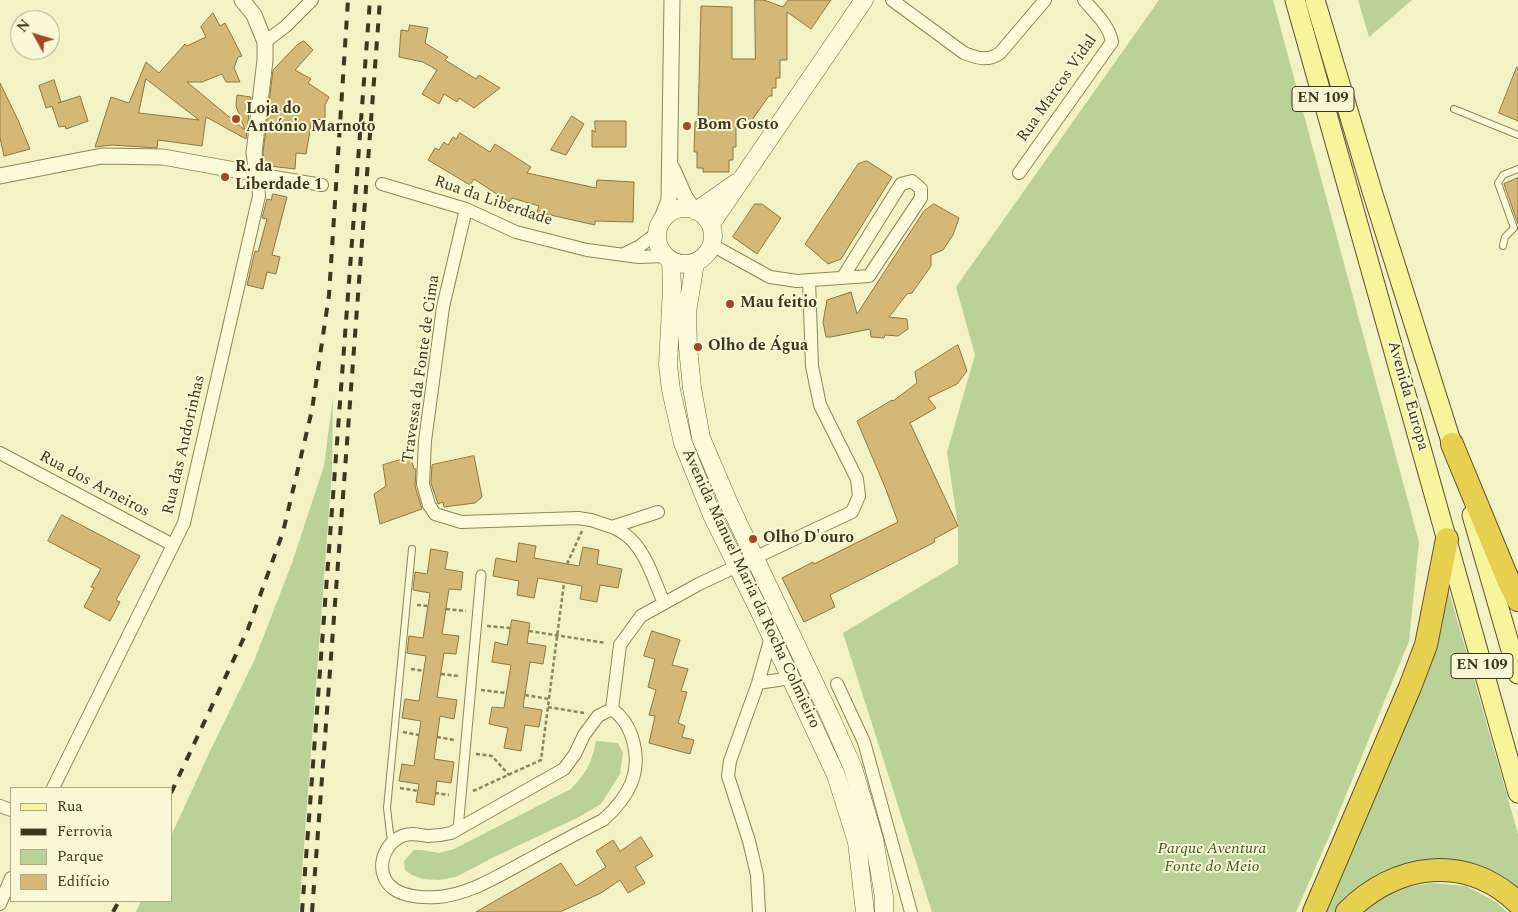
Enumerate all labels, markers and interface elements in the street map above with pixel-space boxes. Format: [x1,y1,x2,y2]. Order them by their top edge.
north arrow [10,10,60,60]
text: N [12,15,35,37]
street label: Rua Marcos Vidal [1014,32,1102,146]
road number: EN 109 [1292,86,1354,112]
place label: Loja do António Marnoto [246,100,375,138]
marker: Loja do António Marnoto [230,113,242,125]
place label: Bom Gosto [697,116,779,136]
marker: Bom Gosto [681,120,693,132]
place label: R. da Liberdade 1 [235,158,323,196]
marker: R. da Liberdade 1 [219,171,231,183]
street label: Rua da Liberdade [431,173,555,231]
street label: Travessa da Fonte de Cima [399,274,445,464]
place label: Mau feitio [740,294,817,314]
marker: Mau feitio [724,298,736,310]
place label: Olho de Água [708,337,808,357]
street label: Avenida Europa [1382,339,1432,453]
marker: Olho de Água [692,341,704,353]
street label: Rua das Andorinhas [160,373,210,517]
street label: Avenida Manuel Maria da Rocha Colmieiro [677,446,823,732]
street label: Rua dos Arneiros [36,448,152,522]
place label: Olho D'ouro [763,529,854,549]
marker: Olho D'ouro [747,533,759,545]
road number: EN 109 [1451,654,1513,678]
legend [10,787,172,902]
text: Rua [57,795,83,818]
text: Ferrovia [57,820,112,843]
park label: Parque Aventura Fonte do Meio [1158,840,1266,878]
text: Parque [57,845,104,868]
text: Edifício [57,870,110,893]

